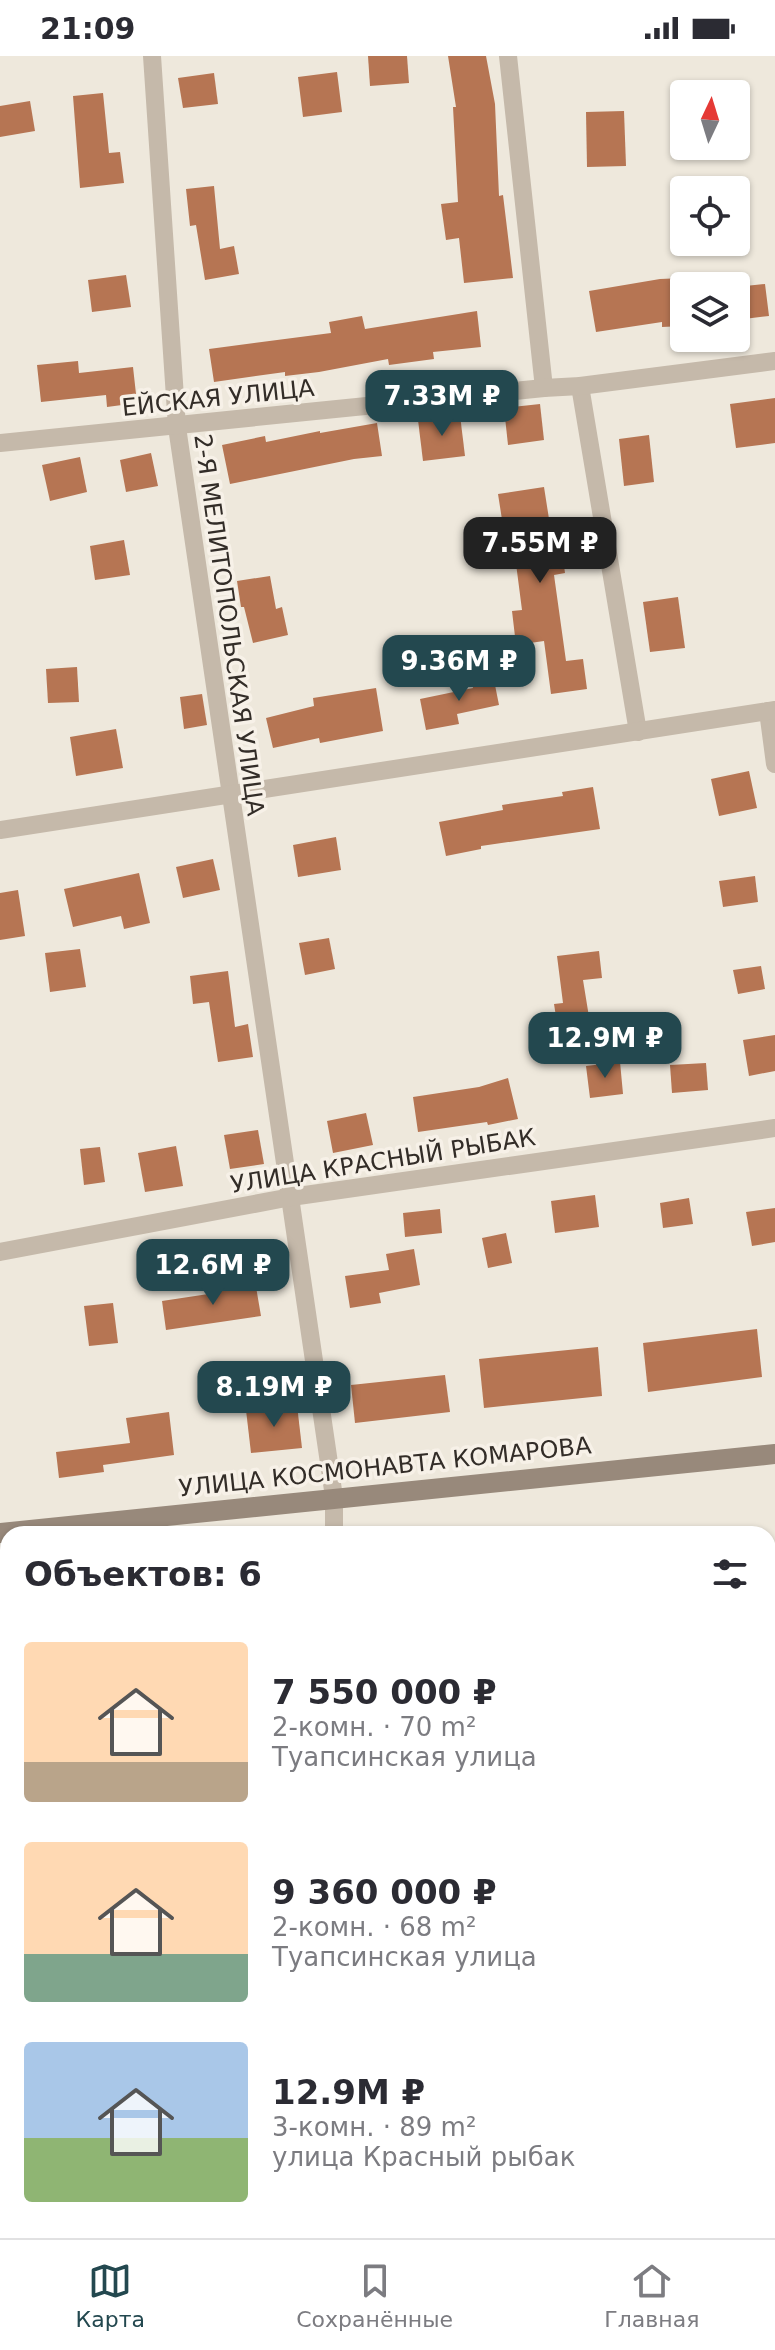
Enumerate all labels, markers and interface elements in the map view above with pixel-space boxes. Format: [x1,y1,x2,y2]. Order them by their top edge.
text: 21:09 [40,11,136,46]
north arrow [670,80,750,160]
map controls [670,80,750,352]
button: locate [670,176,750,256]
button: layers [670,272,750,352]
pin: 7.33M ₽ [368,370,516,438]
street label: ЕЙСКАЯ УЛИЦА [120,373,316,422]
text: 7.33M ₽ [383,381,501,411]
street label: 2-Я МЕЛИТОПОЛЬСКАЯ УЛИЦА [188,432,270,818]
pin: 7.55M ₽ [466,517,614,585]
text: 7.55M ₽ [481,528,599,558]
pin: 9.36M ₽ [385,635,533,703]
text: 9.36M ₽ [400,646,518,676]
pin: 12.9M ₽ [531,1012,679,1080]
text: 12.9M ₽ [546,1023,664,1053]
street label: УЛИЦА КРАСНЫЙ РЫБАК [228,1122,537,1199]
pin: 12.6M ₽ [139,1239,287,1307]
text: 12.6M ₽ [154,1250,272,1280]
pin: 8.19M ₽ [200,1361,348,1429]
text: 8.19M ₽ [215,1372,333,1402]
street label: УЛИЦА КОСМОНАВТА КОМАРОВА [177,1431,593,1503]
icon: filters [708,1552,752,1596]
text: Объектов: 6 [24,1554,262,1594]
text: 7 550 000 ₽ [272,1672,497,1712]
icon: home [88,1674,184,1770]
text: 2-комн. · 70 m² [272,1712,476,1742]
text: Туапсинская улица [272,1742,537,1772]
text: 9 360 000 ₽ [272,1872,497,1912]
icon: home [88,1874,184,1970]
text: 2-комн. · 68 m² [272,1912,476,1942]
text: Туапсинская улица [272,1942,537,1972]
text: 12.9M ₽ [272,2072,425,2112]
icon: home [88,2074,184,2170]
text: 3-комн. · 89 m² [272,2112,476,2142]
text: улица Красный рыбак [272,2142,575,2172]
tab: Карта [76,2259,145,2332]
tab: Сохранённые [296,2259,453,2332]
tab: Главная [604,2259,699,2332]

